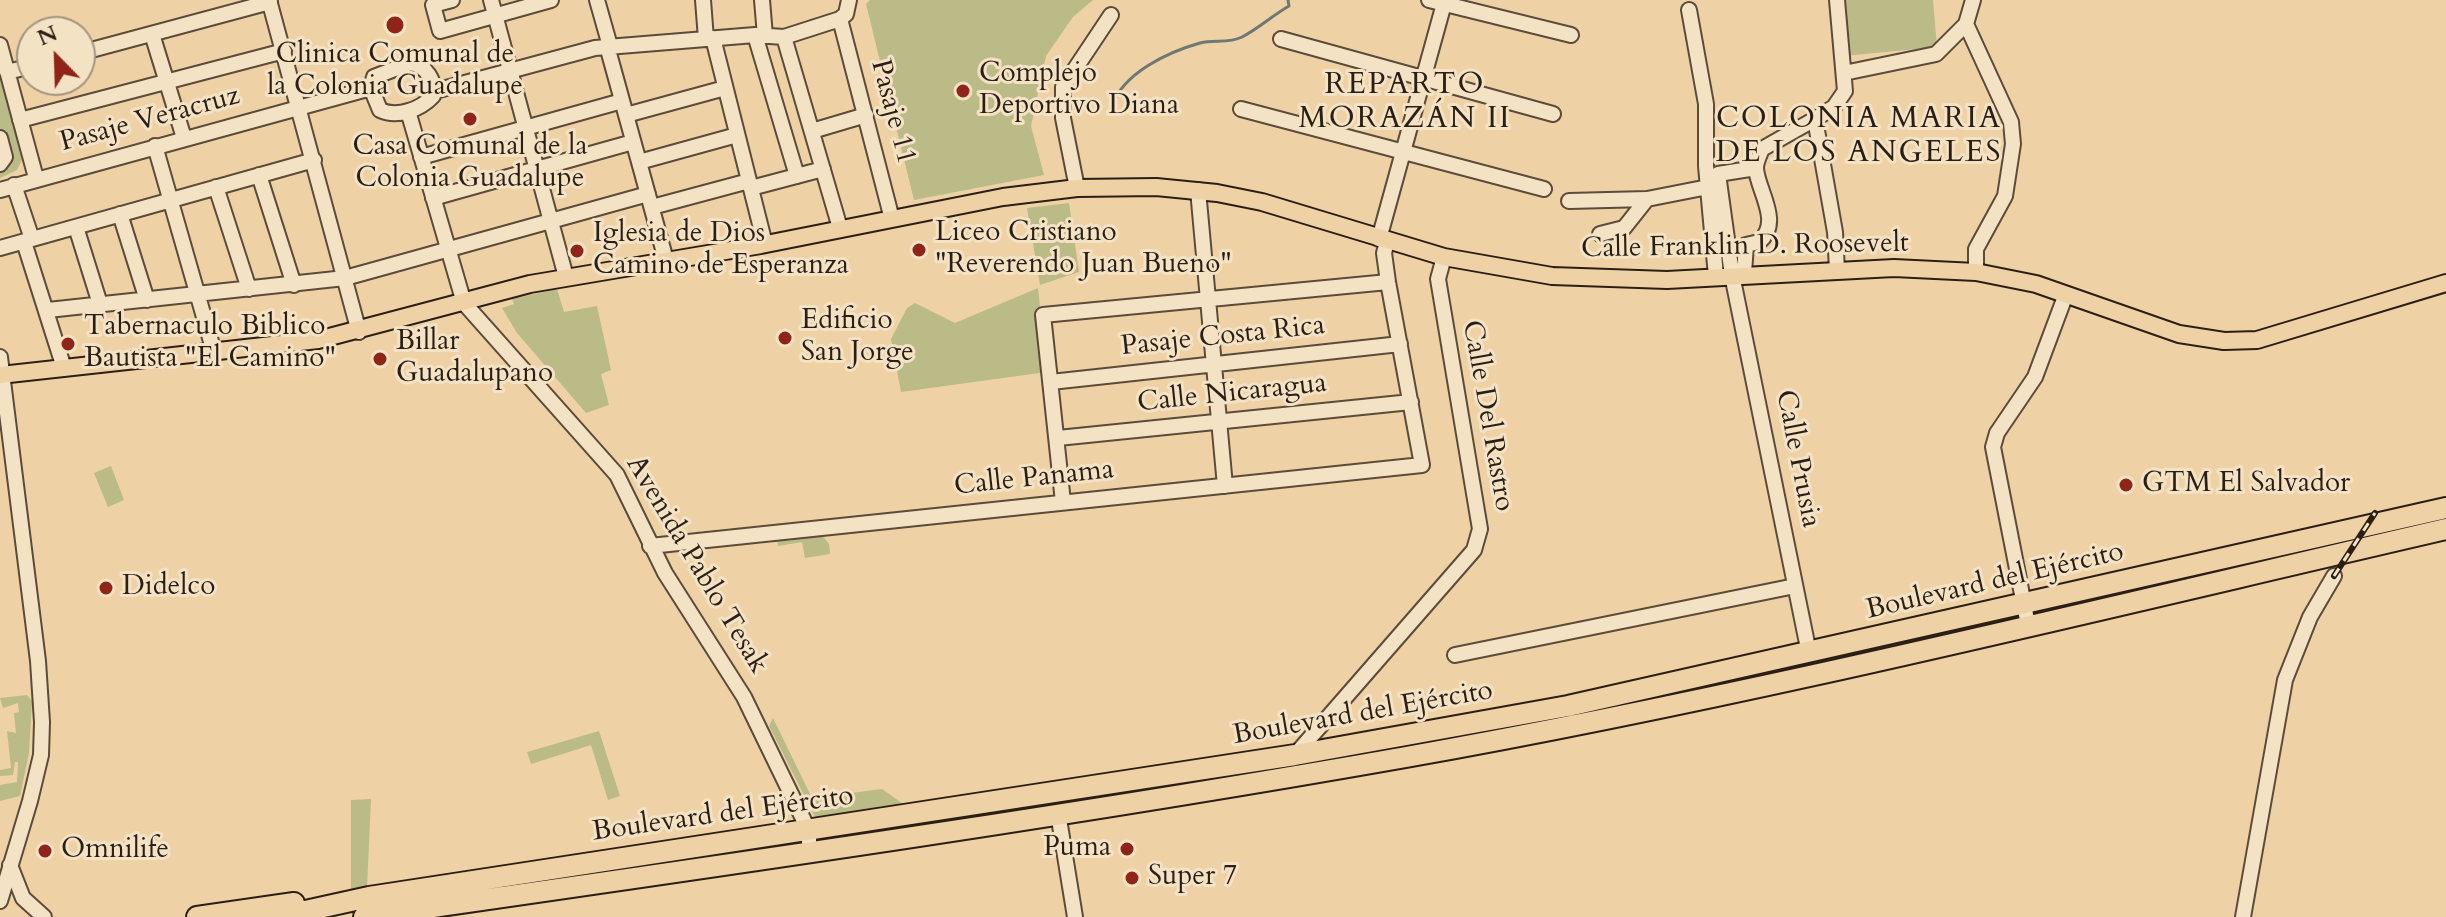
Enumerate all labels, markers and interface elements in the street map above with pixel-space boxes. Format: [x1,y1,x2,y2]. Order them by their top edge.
marker: Clinica Comunal de la Colonia Guadalupe [384,14,406,36]
north arrow [16,16,96,96]
text: N [33,18,62,53]
place label: Clinica Comunal de la Colonia Guadalupe [267,39,523,105]
street label: Pasaje 11 [862,56,922,168]
place label: Complejo Deportivo Diana [979,58,1179,124]
district label: REPARTO MORAZÁN II [1298,68,1512,138]
street label: Pasaje Veracruz [56,80,244,160]
marker: Complejo Deportivo Diana [954,82,972,100]
district label: COLONIA MARIA DE LOS ANGELES [1716,102,2002,172]
marker: Casa Comunal de la Colonia Guadalupe [461,110,479,128]
place label: Casa Comunal de la Colonia Guadalupe [352,131,588,197]
place label: Liceo Cristiano "Reverendo Juan Bueno" [935,217,1232,283]
place label: Iglesia de Dios Camino de Esperanza [593,218,849,284]
street label: Calle Franklin D. Roosevelt [1581,227,1909,267]
marker: Liceo Cristiano "Reverendo Juan Bueno" [910,241,928,259]
marker: Iglesia de Dios Camino de Esperanza [568,242,586,260]
place label: Edificio San Jorge [801,305,914,371]
street label: Pasaje Costa Rica [1119,310,1327,364]
place label: Tabernaculo Biblico Bautista "El Camino" [84,311,336,377]
street label: Calle Del Rastro [1454,318,1520,514]
place label: Billar Guadalupano [396,326,553,392]
marker: Edificio San Jorge [776,329,794,347]
marker: Tabernaculo Biblico Bautista "El Camino" [59,335,77,353]
marker: Billar Guadalupano [371,350,389,368]
street label: Calle Nicaragua [1136,367,1328,421]
street label: Calle Prusia [1767,387,1827,531]
street label: Avenida Pablo Tesak [618,450,774,680]
street label: Calle Panama [952,454,1116,504]
place label: GTM El Salvador [2142,468,2350,502]
marker: GTM El Salvador [2117,476,2135,494]
street label: Boulevard del Ejército [1863,536,2127,628]
place label: Didelco [122,571,215,605]
marker: Didelco [97,579,115,597]
street label: Boulevard del Ejército [1230,675,1496,753]
street label: Boulevard del Ejército [590,780,856,850]
place label: Puma [1043,832,1111,866]
place label: Omnilife [61,834,169,868]
marker: Puma [1118,840,1136,858]
marker: Omnilife [36,842,54,860]
place label: Super 7 [1148,861,1237,895]
marker: Super 7 [1123,869,1141,887]

